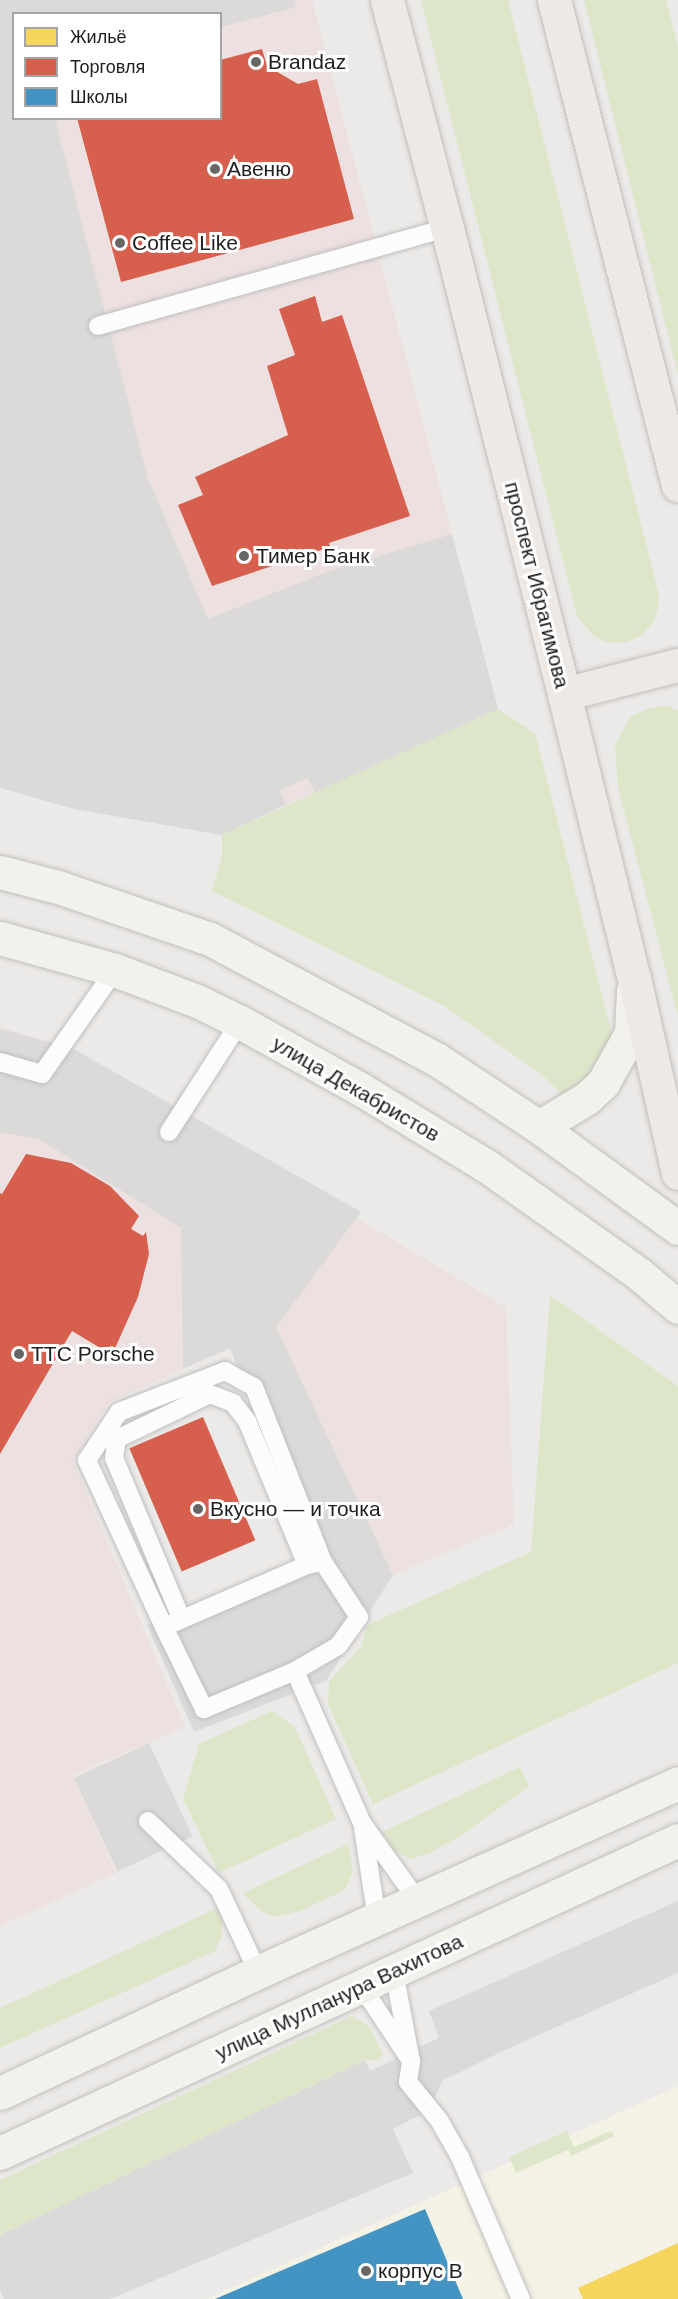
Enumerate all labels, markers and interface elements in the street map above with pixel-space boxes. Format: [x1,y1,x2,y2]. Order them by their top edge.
legend [12,12,222,120]
text: Жильё [70,27,127,47]
place label: Brandaz [268,49,346,75]
marker: Brandaz [249,55,263,69]
text: Торговля [70,57,145,77]
text: Школы [70,87,128,107]
place label: Авеню [227,156,291,182]
marker: Авеню [208,162,222,176]
place label: Coffee Like [132,230,238,256]
marker: Coffee Like [113,236,127,250]
street label: проспект Ибрагимова [499,479,575,691]
place label: Тимер Банк [256,543,370,569]
marker: Тимер Банк [237,549,251,563]
street label: улица Декабристов [268,1031,444,1147]
place label: ТТС Porsche [31,1341,155,1367]
marker: ТТС Porsche [12,1347,26,1361]
place label: Вкусно — и точка [210,1496,381,1522]
marker: Вкусно — и точка [191,1502,205,1516]
street label: улица Мулланура Вахитова [211,1928,467,2066]
place label: корпус В [378,2258,463,2284]
marker: корпус В [359,2264,373,2278]

